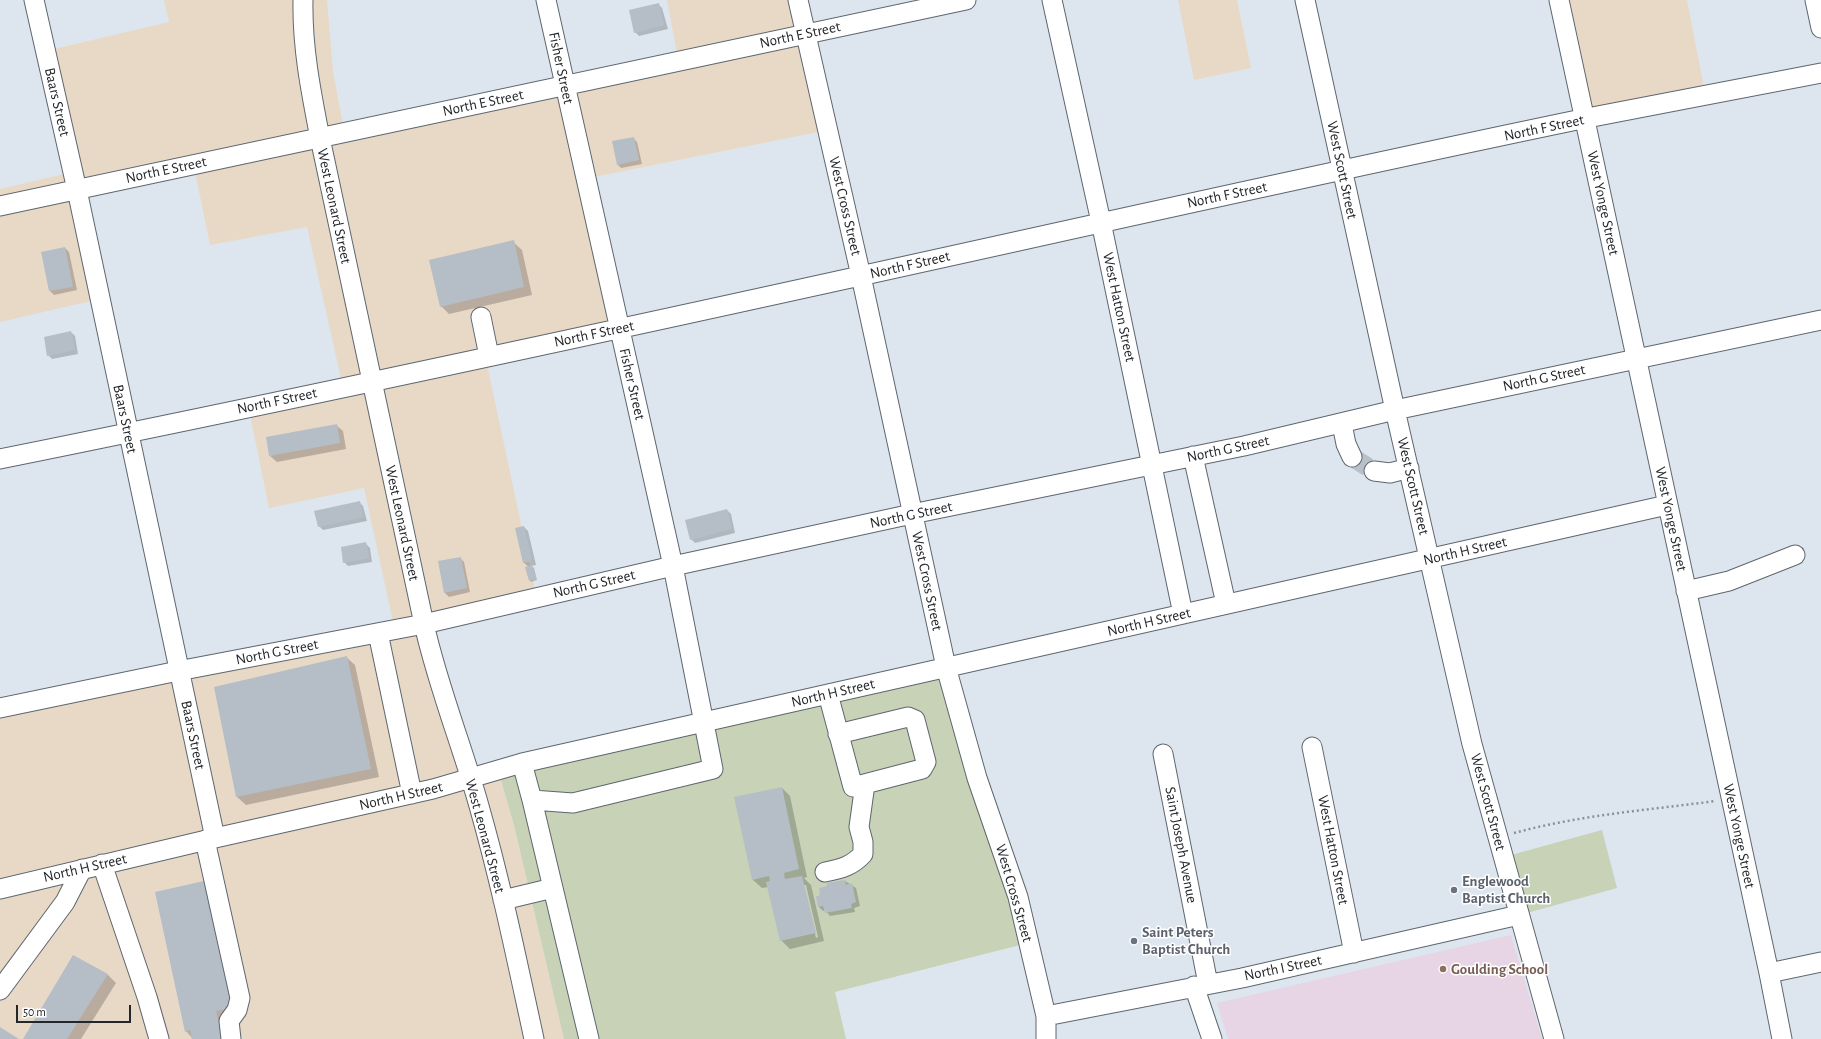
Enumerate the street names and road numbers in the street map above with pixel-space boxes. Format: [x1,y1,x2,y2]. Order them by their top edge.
street label: North E Street [758,18,842,52]
street label: Fisher Street [545,30,577,106]
street label: Baars Street [40,66,74,138]
street label: North E Street [441,86,525,120]
street label: North F Street [1502,111,1586,145]
street label: West Scott Street [1323,119,1361,221]
street label: West Leonard Street [313,147,355,265]
street label: West Yonge Street [1583,149,1623,257]
street label: North E Street [124,153,208,187]
street label: West Cross Street [825,155,865,257]
street label: North F Street [1185,178,1269,212]
street label: North F Street [868,247,952,283]
street label: West Hatton Street [1099,251,1139,363]
street label: North F Street [552,317,636,351]
street label: Fisher Street [615,346,649,422]
street label: North G Street [1501,360,1587,396]
street label: Baars Street [109,383,141,455]
street label: North F Street [235,384,319,418]
street label: North G Street [1185,431,1271,467]
street label: West Scott Street [1393,435,1433,537]
street label: West Leonard Street [381,464,423,582]
street label: West Yonge Street [1651,465,1691,573]
street label: North G Street [868,497,954,533]
street label: West Cross Street [908,530,946,632]
street label: North H Street [1422,533,1508,569]
street label: North G Street [551,566,637,602]
street label: North H Street [1106,604,1192,640]
street label: North G Street [234,635,320,669]
street label: North H Street [790,675,876,711]
street label: Baars Street [177,699,209,771]
street label: West Scott Street [1466,752,1510,852]
street label: West Leonard Street [461,777,509,895]
street label: North H Street [358,778,444,814]
street label: West Yonge Street [1719,782,1759,890]
street label: Saint Joseph Avenue [1161,785,1201,905]
street label: West Hatton Street [1314,794,1352,906]
street label: West Cross Street [991,842,1037,944]
street label: North H Street [42,850,128,886]
street label: North I Street [1243,951,1323,985]

